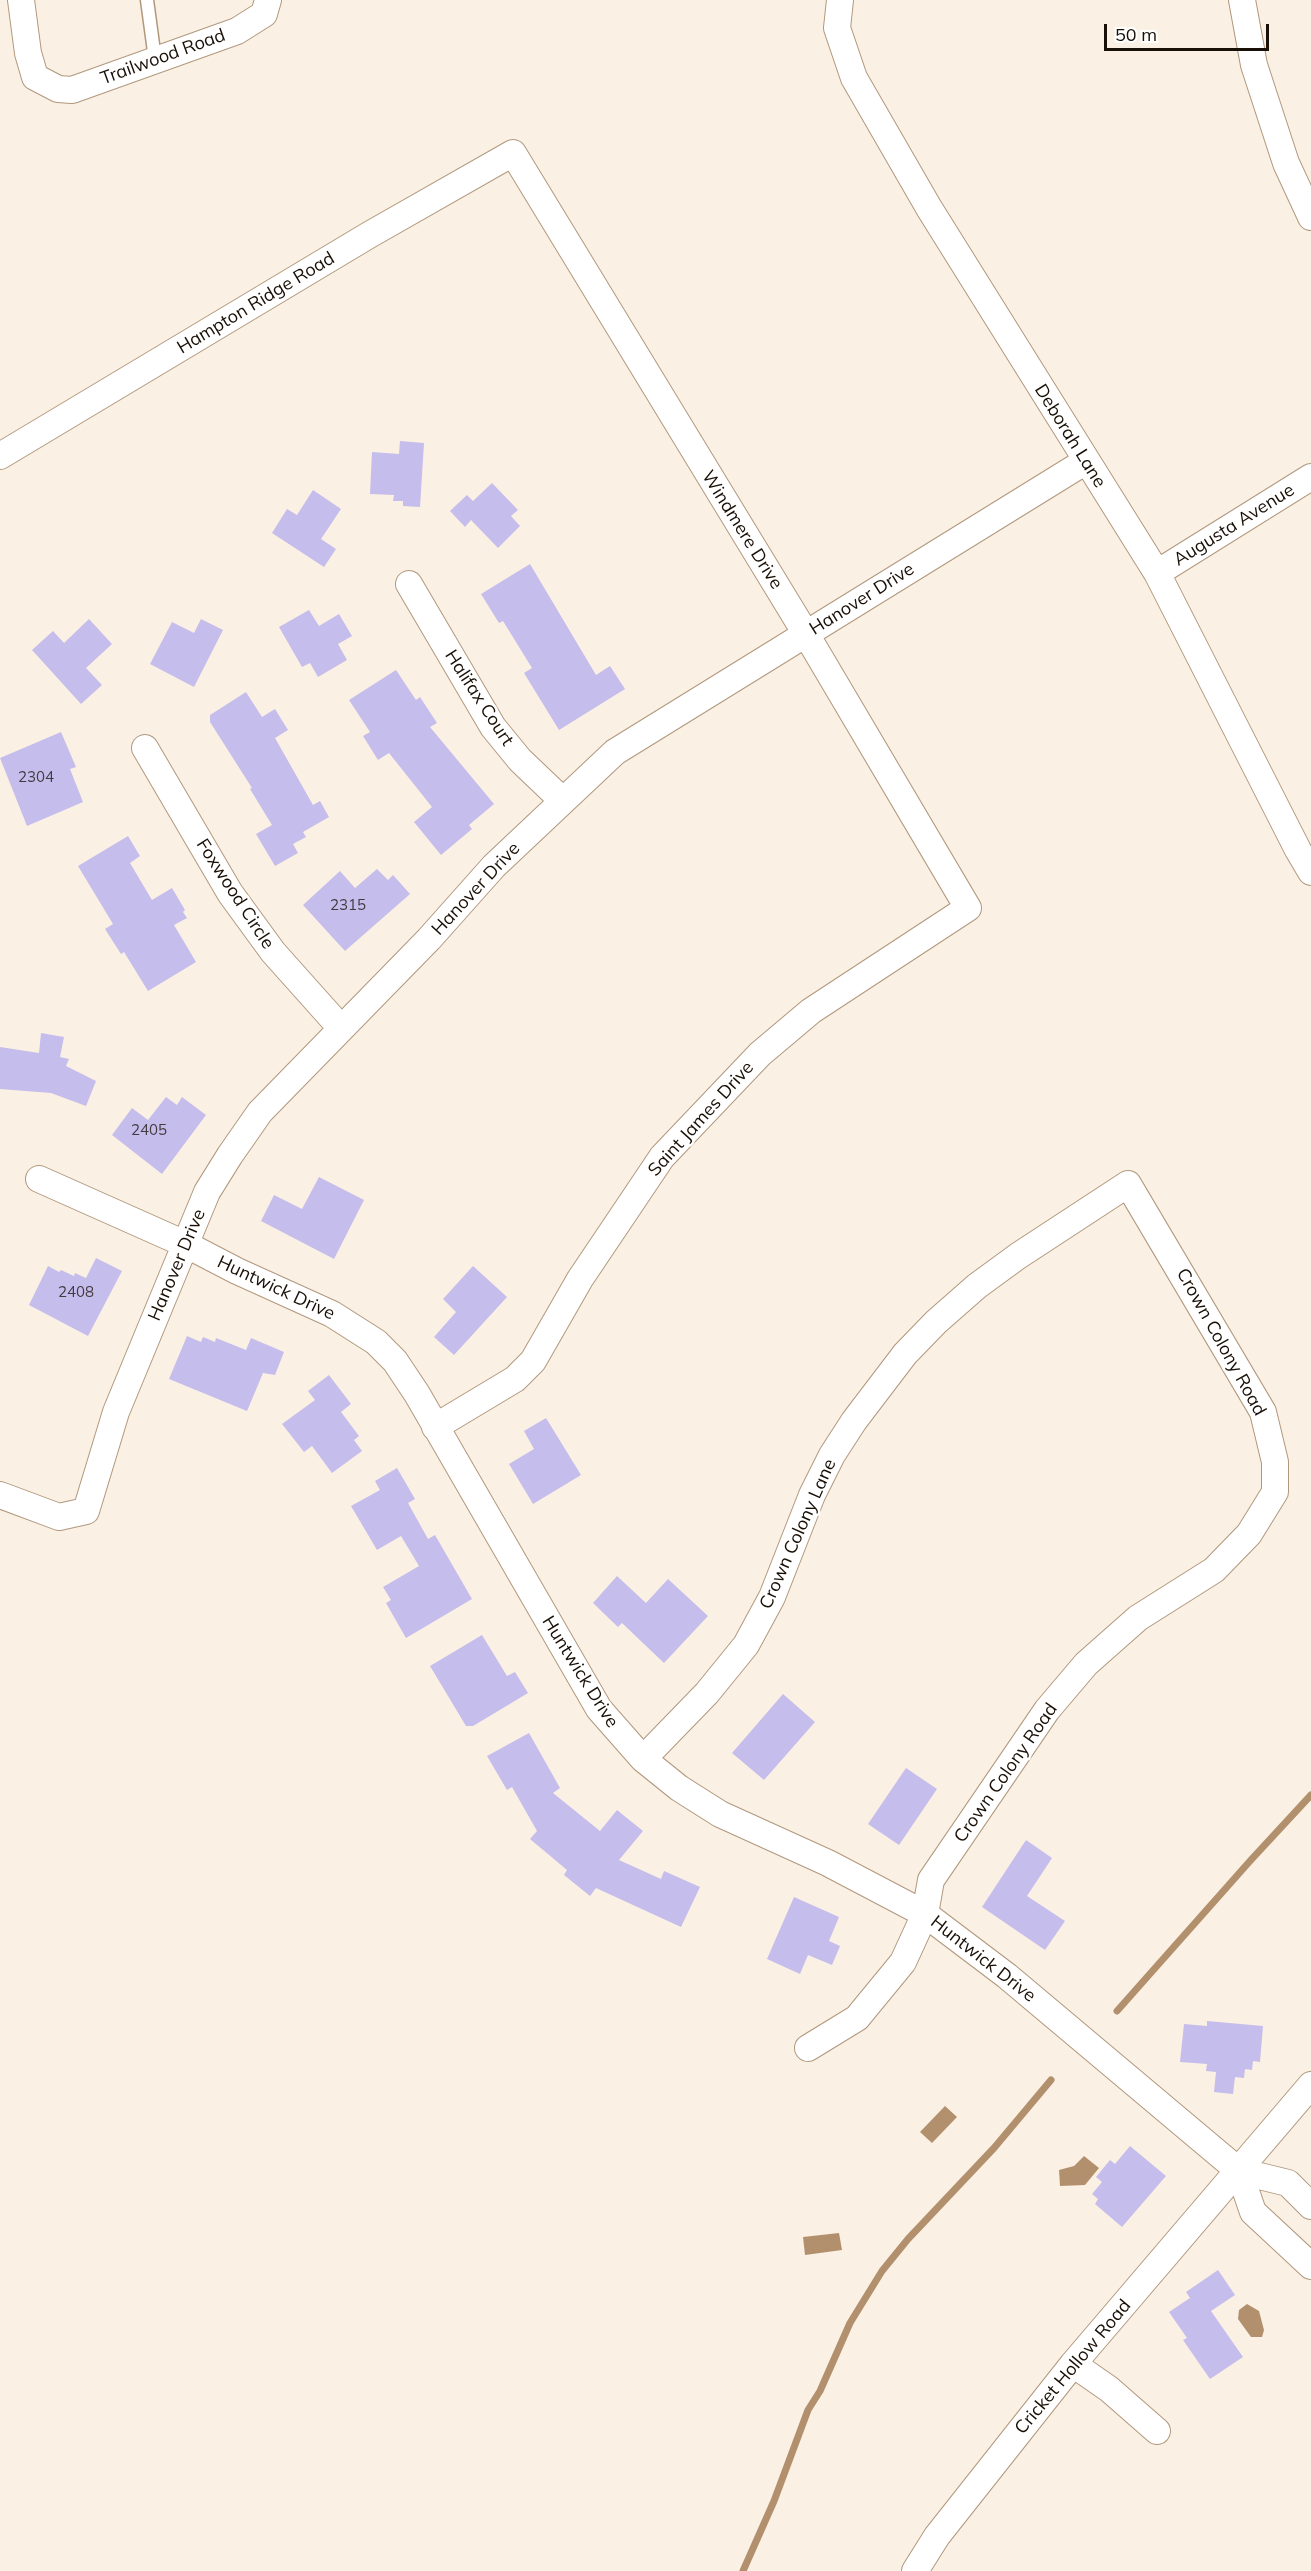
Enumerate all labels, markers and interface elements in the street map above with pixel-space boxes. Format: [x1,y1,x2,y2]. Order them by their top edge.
scale bar [1107,12,1272,50]
text: 50 m [1115,23,1157,46]
street label: Trailwood Road [98,24,228,90]
street label: Hampton Ridge Road [173,247,339,359]
street label: Deborah Lane [1030,380,1110,492]
street label: Windmere Drive [697,467,787,593]
street label: Augusta Avenue [1170,479,1298,571]
street label: Hanover Drive [806,558,918,640]
street label: Halifax Court [440,646,518,750]
house number: 2304 [18,768,54,786]
street label: Foxwood Circle [191,835,279,953]
street label: Hanover Drive [427,838,525,940]
house number: 2315 [330,896,366,914]
street label: Saint James Drive [644,1057,758,1181]
house number: 2405 [131,1121,167,1139]
street label: Hanover Drive [144,1206,210,1324]
street label: Huntwick Drive [214,1251,338,1325]
street label: Crown Colony Road [1172,1265,1270,1419]
house number: 2408 [58,1283,94,1301]
street label: Crown Colony Lane [755,1456,841,1612]
street label: Huntwick Drive [537,1612,623,1732]
street label: Crown Colony Road [950,1699,1062,1847]
street label: Huntwick Drive [926,1911,1040,2007]
street label: Cricket Hollow Road [1010,2295,1136,2439]

